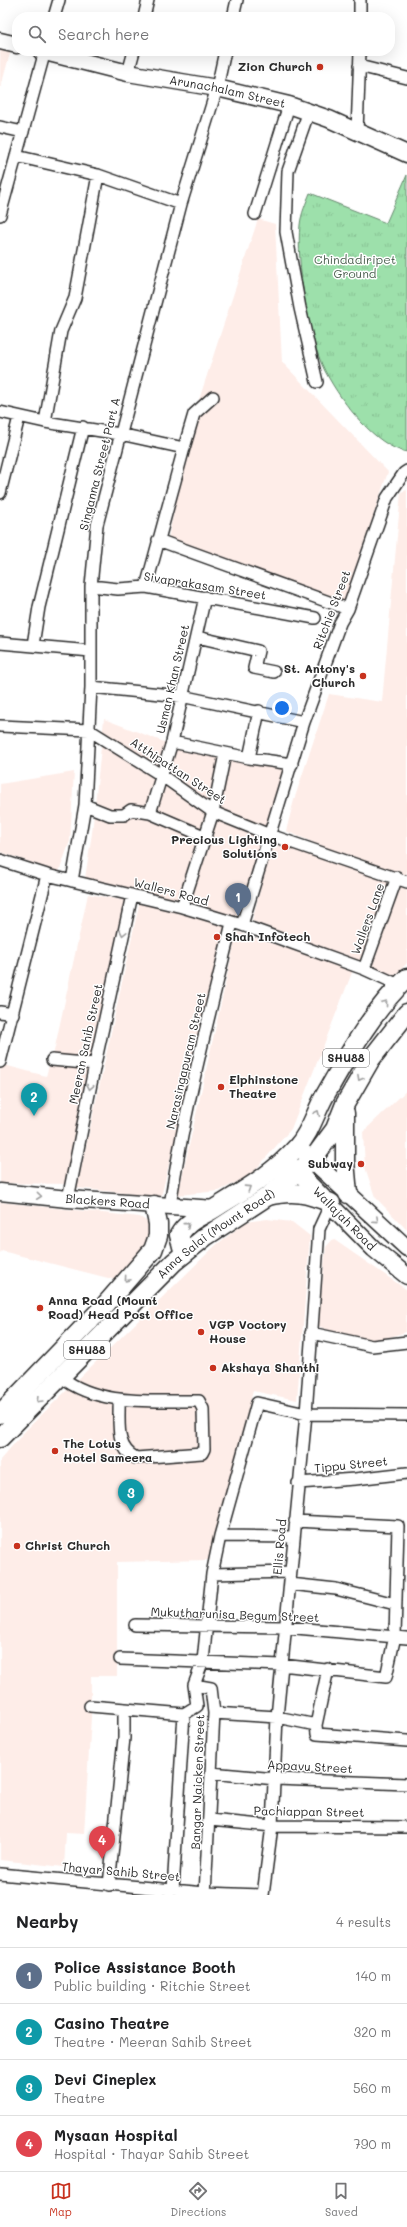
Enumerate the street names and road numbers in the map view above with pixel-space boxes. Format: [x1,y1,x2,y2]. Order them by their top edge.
street label: Arunachalam Street [168,71,287,111]
street label: Singanna Street Part A [75,396,123,532]
street label: Sivaprakasam Street [143,567,268,603]
street label: Ritchie Street [309,568,354,652]
street label: Usman Khan Street [152,623,192,735]
street label: Atthipattan Street [128,733,229,807]
street label: Wallers Road [132,873,211,909]
street label: Wallers Lane [347,881,387,957]
street label: Meeran Sahib Street [64,982,106,1105]
street label: Narasingapuram Street [162,991,209,1131]
road number: SHU88 [323,1049,369,1067]
street label: Wallajah Road [310,1183,380,1254]
street label: Anna Salai (Mount Road) [153,1185,278,1282]
street label: Blackers Road [65,1190,151,1212]
road number: SHU88 [64,1341,110,1359]
street label: Tippu Street [313,1452,388,1476]
street label: Ellis Road [269,1518,289,1576]
street label: Mukutharunisa Begum Street [150,1603,320,1625]
street label: Bangar Naicken Street [187,1714,207,1850]
street label: Appavu Street [267,1756,353,1776]
street label: Pachiappan Street [254,1802,365,1820]
street label: Thayar Sahib Street [61,1858,181,1884]

